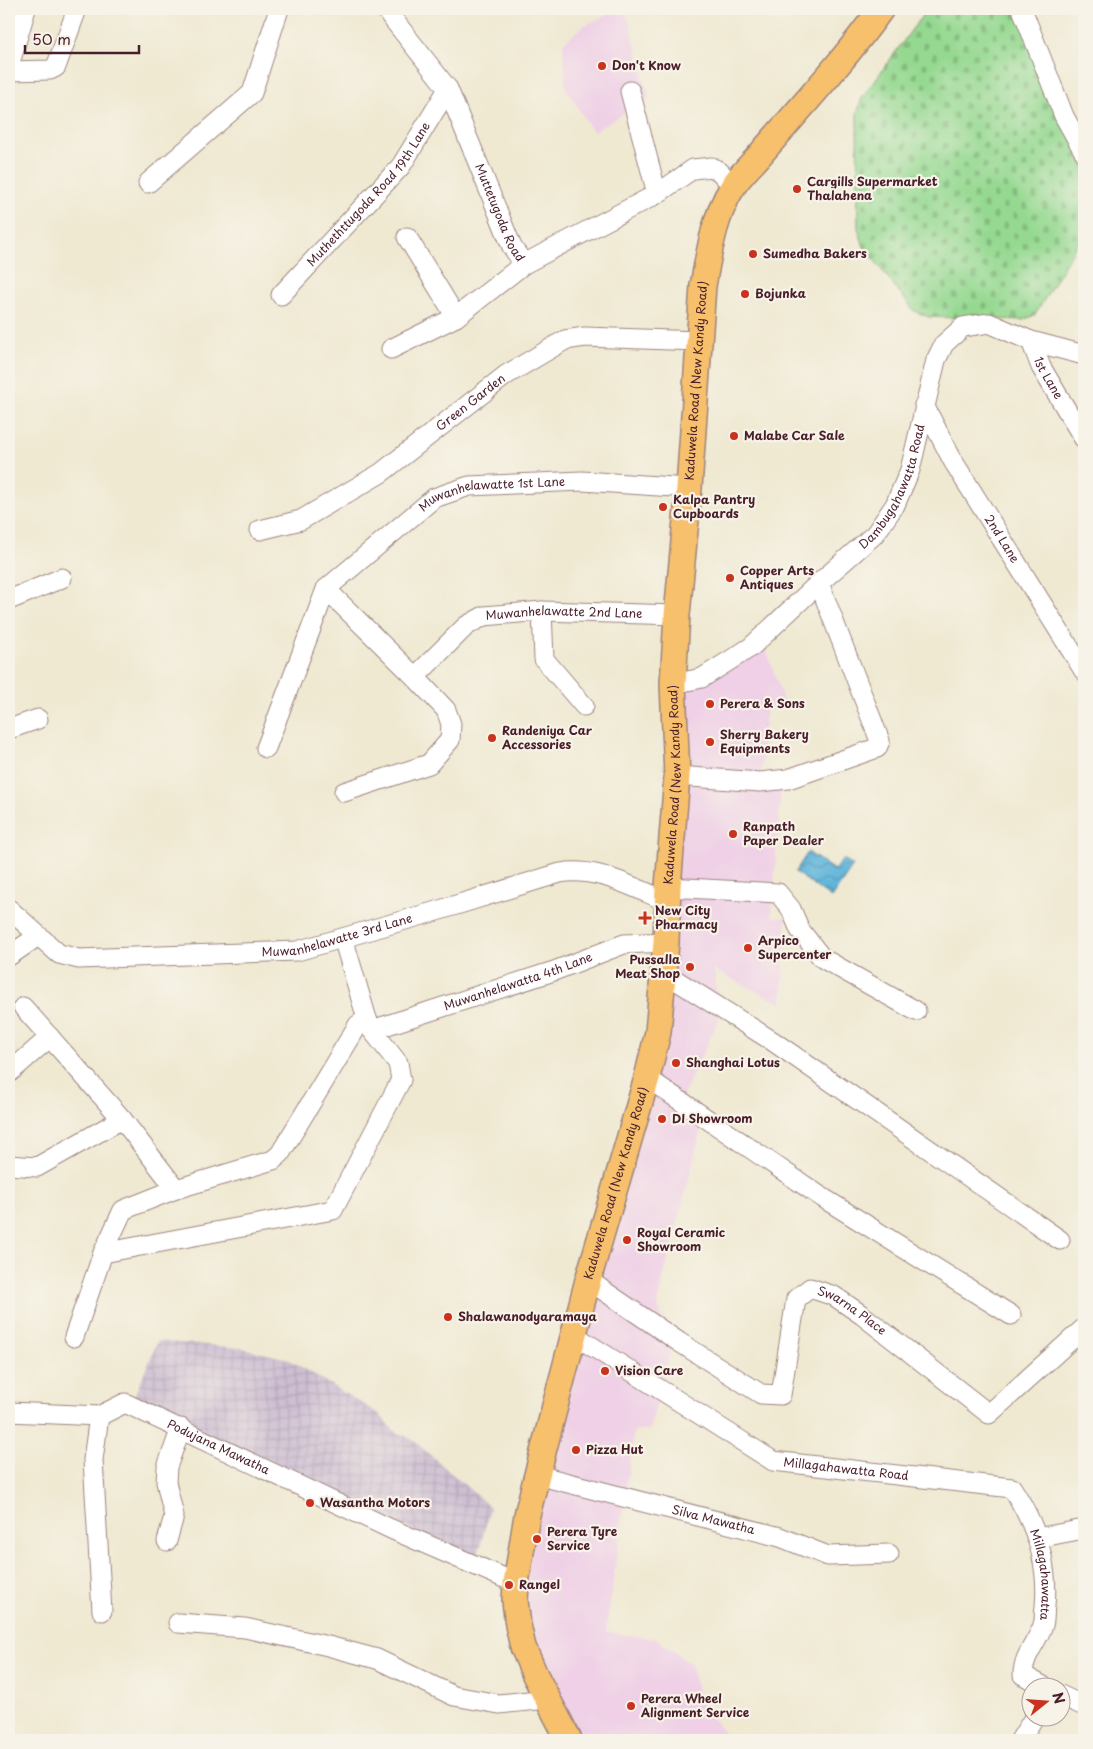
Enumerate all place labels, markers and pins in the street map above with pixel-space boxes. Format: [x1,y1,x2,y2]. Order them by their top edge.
place label: Don't Know [612,56,681,74]
marker: Don't Know [596,60,608,72]
place label: Cargills Supermarket Thalahena [807,172,938,204]
marker: Cargills Supermarket Thalahena [791,183,803,195]
place label: Sumedha Bakers [763,244,867,262]
marker: Sumedha Bakers [747,248,759,260]
place label: Bojunka [755,284,806,302]
marker: Bojunka [739,288,751,300]
place label: Malabe Car Sale [744,426,845,444]
marker: Malabe Car Sale [728,430,740,442]
place label: Kalpa Pantry Cupboards [673,490,755,522]
marker: Kalpa Pantry Cupboards [657,501,669,513]
place label: Copper Arts Antiques [740,561,814,593]
marker: Copper Arts Antiques [724,572,736,584]
place label: Perera & Sons [720,694,805,712]
marker: Perera & Sons [704,698,716,710]
place label: Randeniya Car Accessories [501,721,593,753]
place label: Sherry Bakery Equipments [720,725,809,757]
marker: Randeniya Car Accessories [486,732,498,744]
marker: Sherry Bakery Equipments [704,736,716,748]
place label: Ranpath Paper Dealer [743,817,825,849]
marker: Ranpath Paper Dealer [727,828,739,840]
place label: New City Pharmacy [655,901,718,933]
marker: New City Pharmacy [639,912,651,924]
place label: Arpico Supercenter [758,931,832,963]
marker: Arpico Supercenter [742,942,754,954]
place label: Pussalla Meat Shop [615,950,680,982]
marker: Pussalla Meat Shop [684,961,696,973]
place label: Shanghai Lotus [686,1053,780,1071]
marker: Shanghai Lotus [670,1057,682,1069]
place label: DI Showroom [672,1109,753,1127]
marker: DI Showroom [656,1113,668,1125]
place label: Royal Ceramic Showroom [637,1223,726,1255]
marker: Royal Ceramic Showroom [621,1234,633,1246]
place label: Shalawanodyaramaya [458,1307,598,1325]
marker: Shalawanodyaramaya [442,1311,454,1323]
place label: Vision Care [615,1361,684,1379]
marker: Vision Care [599,1365,611,1377]
place label: Pizza Hut [586,1440,644,1458]
marker: Pizza Hut [570,1444,582,1456]
place label: Wasantha Motors [320,1493,430,1511]
marker: Wasantha Motors [304,1497,316,1509]
place label: Perera Tyre Service [547,1522,618,1554]
marker: Perera Tyre Service [531,1533,543,1545]
place label: Rangel [519,1575,560,1593]
marker: Rangel [503,1579,515,1591]
place label: Perera Wheel Alignment Service [640,1689,750,1721]
marker: Perera Wheel Alignment Service [625,1700,637,1712]

